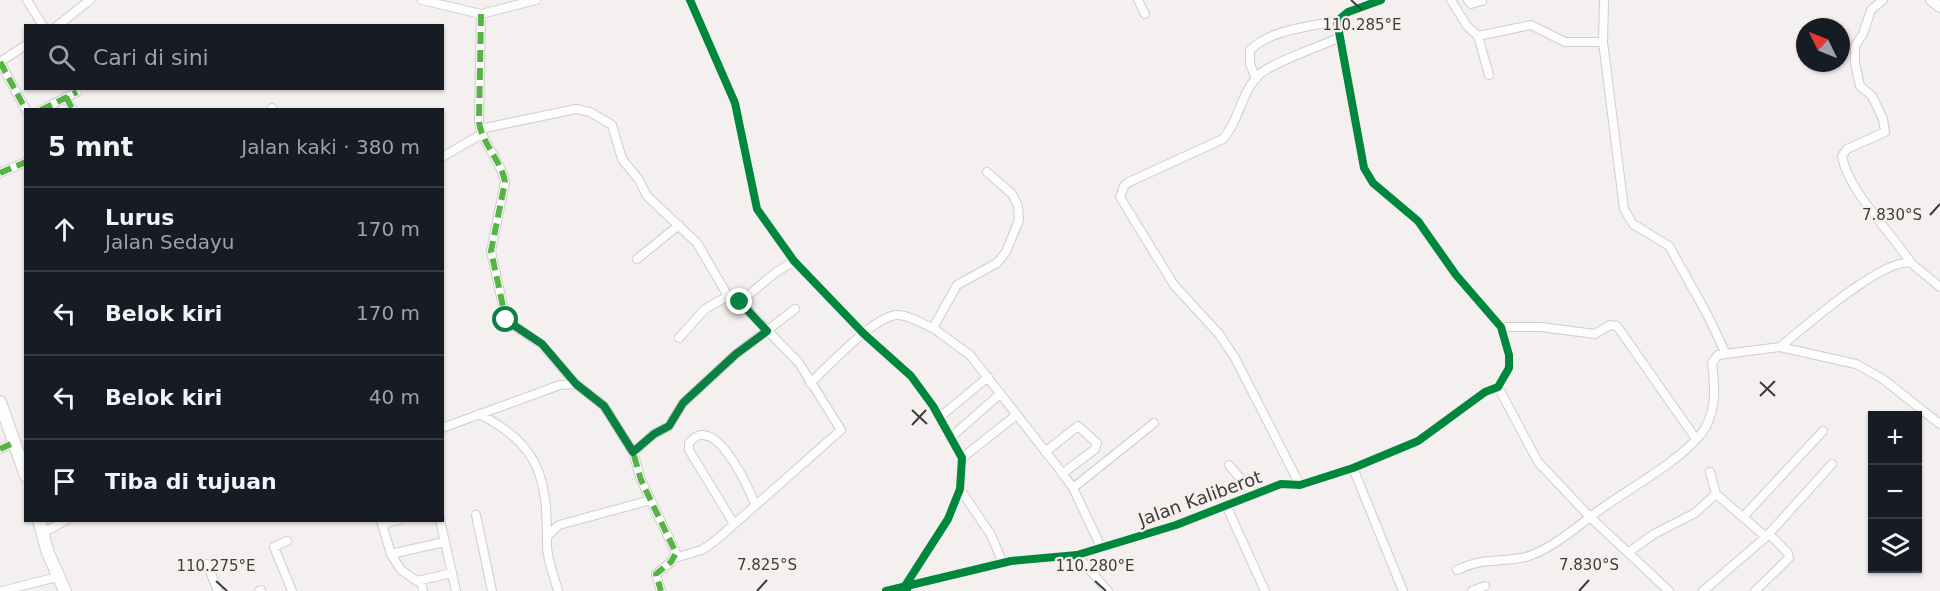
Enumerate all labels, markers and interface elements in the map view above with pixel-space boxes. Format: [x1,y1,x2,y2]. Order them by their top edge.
text: 110.285°E [1322,16,1402,34]
north arrow [1796,18,1850,72]
search box [24,24,444,90]
icon: search [45,41,78,74]
text: Cari di sini [93,45,209,70]
text: 5 mnt [48,132,133,162]
text: Jalan kaki · 380 m [241,135,420,159]
text: Lurus [105,205,174,230]
text: 7.830°S [1862,206,1922,224]
icon: ahead [48,213,81,246]
text: 170 m [356,217,420,241]
text: Jalan Sedayu [105,230,234,254]
route end [726,288,752,314]
icon: left [48,297,81,330]
text: Belok kiri [105,301,222,326]
text: 170 m [356,301,420,325]
route start [492,306,518,332]
icon: left [48,381,81,414]
text: Belok kiri [105,385,222,410]
text: 40 m [369,385,420,409]
map controls [1868,411,1922,573]
button: + [1868,411,1922,465]
icon: arrive [48,465,81,498]
button: − [1868,465,1922,519]
street label: Jalan Kaliberot [1135,466,1264,530]
text: Tiba di tujuan [105,469,277,494]
button: layers [1868,519,1922,573]
text: 7.825°S [737,556,797,574]
text: 7.830°S [1559,556,1619,574]
text: 110.275°E [176,557,256,575]
text: 110.280°E [1055,557,1135,575]

